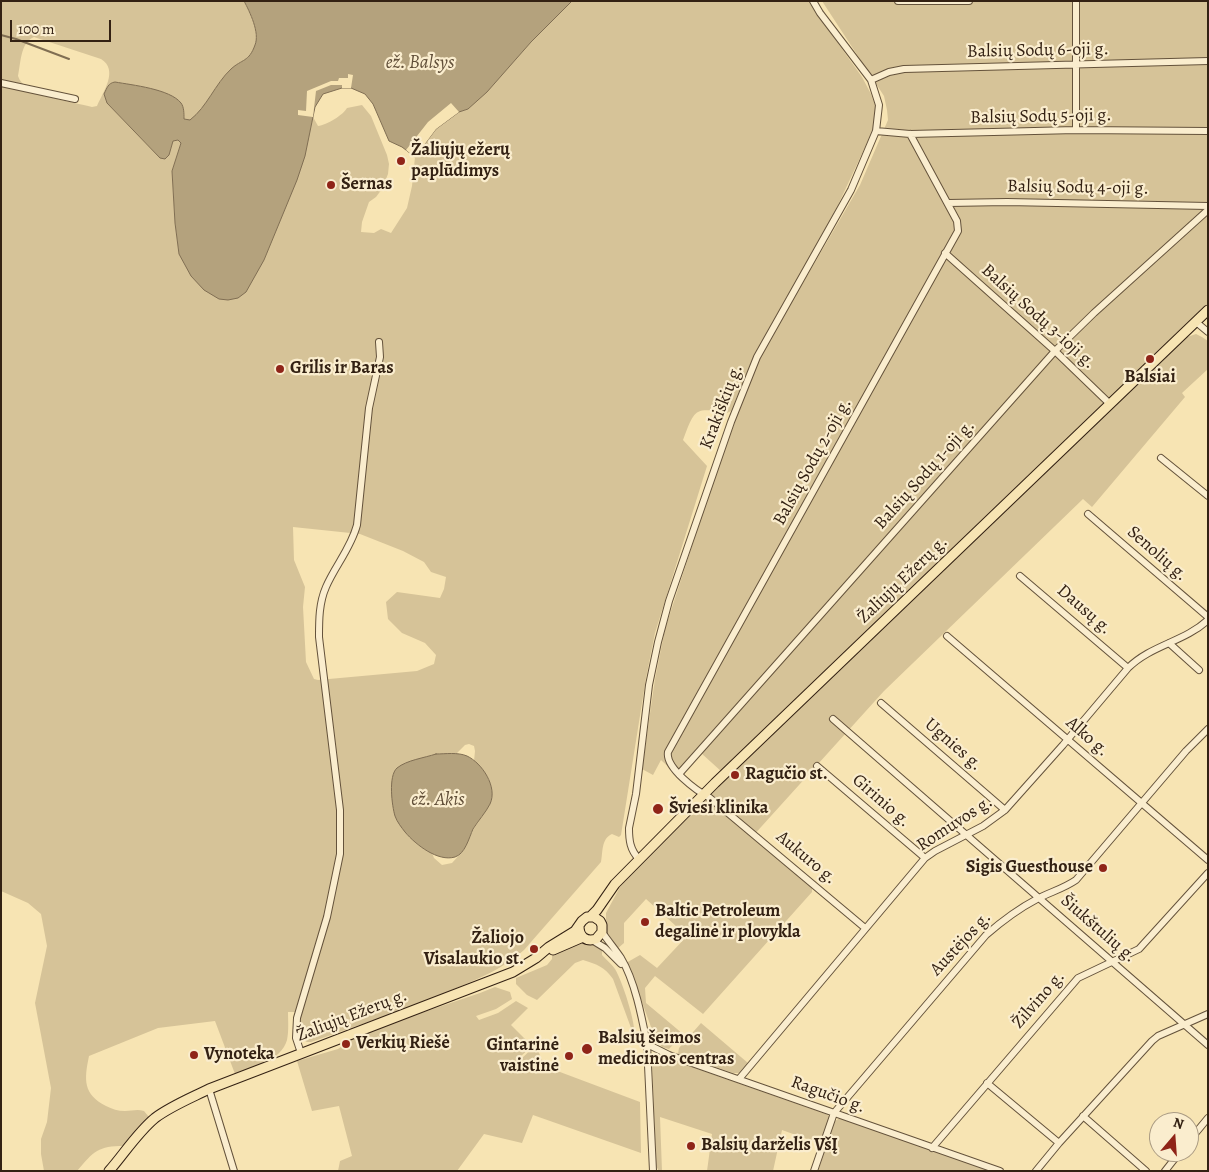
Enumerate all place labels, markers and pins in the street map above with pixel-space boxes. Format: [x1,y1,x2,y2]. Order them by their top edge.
place label: Žaliųjų ežerų paplūdimys [411,140,510,182]
marker: Žaliųjų ežerų paplūdimys [395,155,407,167]
place label: Šernas [341,174,392,196]
marker: Šernas [325,179,337,191]
marker: Balsiai [1144,353,1156,365]
place label: Grilis ir Baras [290,358,394,380]
marker: Grilis ir Baras [274,363,286,375]
place label: Balsiai [1124,367,1176,389]
place label: Ragučio st. [745,764,828,786]
marker: Ragučio st. [729,769,741,781]
place label: Šviesi klinika [669,798,768,820]
marker: Šviesi klinika [651,802,665,816]
place label: Sigis Guesthouse [966,857,1093,879]
marker: Sigis Guesthouse [1097,862,1109,874]
place label: Baltic Petroleum degalinė ir plovykla [655,901,801,944]
marker: Baltic Petroleum degalinė ir plovykla [639,916,651,928]
place label: Žaliojo Visalaukio st. [424,928,524,971]
marker: Žaliojo Visalaukio st. [528,943,540,955]
place label: Balsių šeimos medicinos centras [598,1028,734,1070]
place label: Verkių Riešė [356,1033,450,1055]
place label: Gintarinė vaistinė [486,1035,559,1078]
marker: Verkių Riešė [340,1038,352,1050]
marker: Balsių šeimos medicinos centras [580,1042,594,1056]
place label: Vynoteka [204,1044,274,1066]
marker: Vynoteka [188,1049,200,1061]
marker: Gintarinė vaistinė [563,1050,575,1062]
place label: Balsių darželis VšĮ [701,1135,838,1157]
marker: Balsių darželis VšĮ [685,1140,697,1152]

